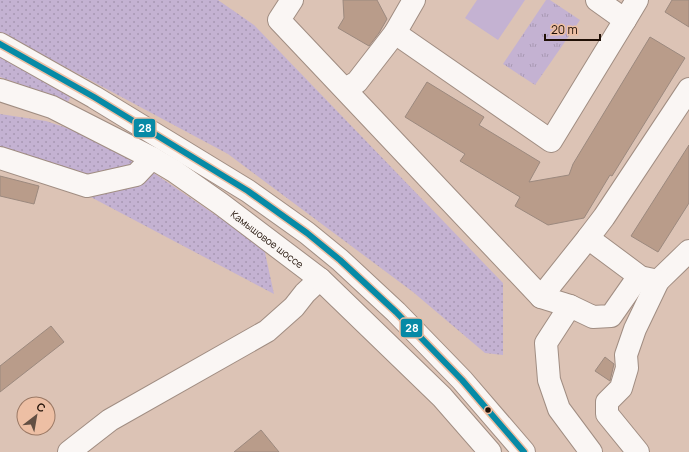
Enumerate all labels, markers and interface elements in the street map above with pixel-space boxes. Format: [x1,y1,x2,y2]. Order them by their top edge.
scale bar [545,16,600,42]
text: 20 m [551,21,578,38]
line badge: 28 [133,118,156,138]
text: 28 [138,120,152,135]
street label: Камышовое шоссе [228,207,307,271]
line badge: 28 [400,318,423,338]
text: 28 [405,320,419,335]
north arrow [16,396,56,436]
text: С [34,398,49,416]
unlabelled marker [483,405,493,415]

